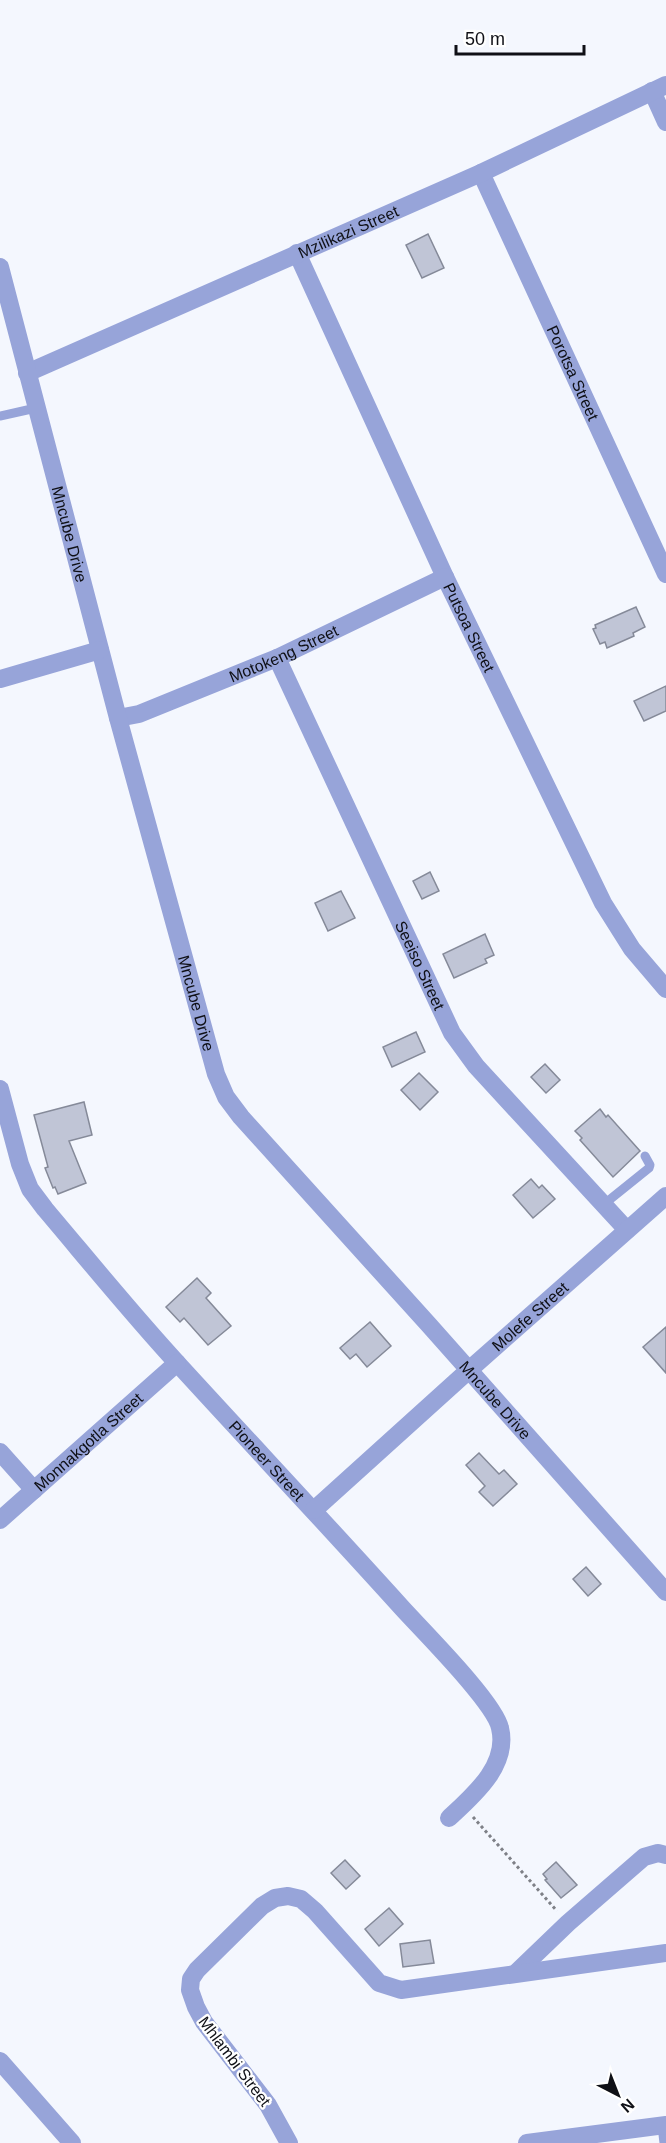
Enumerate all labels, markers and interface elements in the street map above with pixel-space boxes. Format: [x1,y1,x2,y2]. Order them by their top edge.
scale bar [456,18,584,56]
text: 50 m [465,29,505,49]
street label: Mzilikazi Street [296,202,402,261]
street label: Porotsa Street [544,323,602,423]
street label: Mncube Drive [49,484,90,584]
street label: Putsoa Street [440,580,498,675]
street label: Motokeng Street [227,622,341,686]
street label: Seeiso Street [392,918,448,1013]
street label: Mncube Drive [175,953,217,1053]
street label: Molefe Street [489,1278,572,1355]
street label: Mncube Drive [456,1358,534,1443]
street label: Monnakgotla Street [31,1389,147,1495]
street label: Pioneer Street [226,1418,308,1505]
street label: Mhlambi Street [195,2013,274,2110]
north arrow [588,2065,648,2125]
text: N [618,2096,638,2116]

